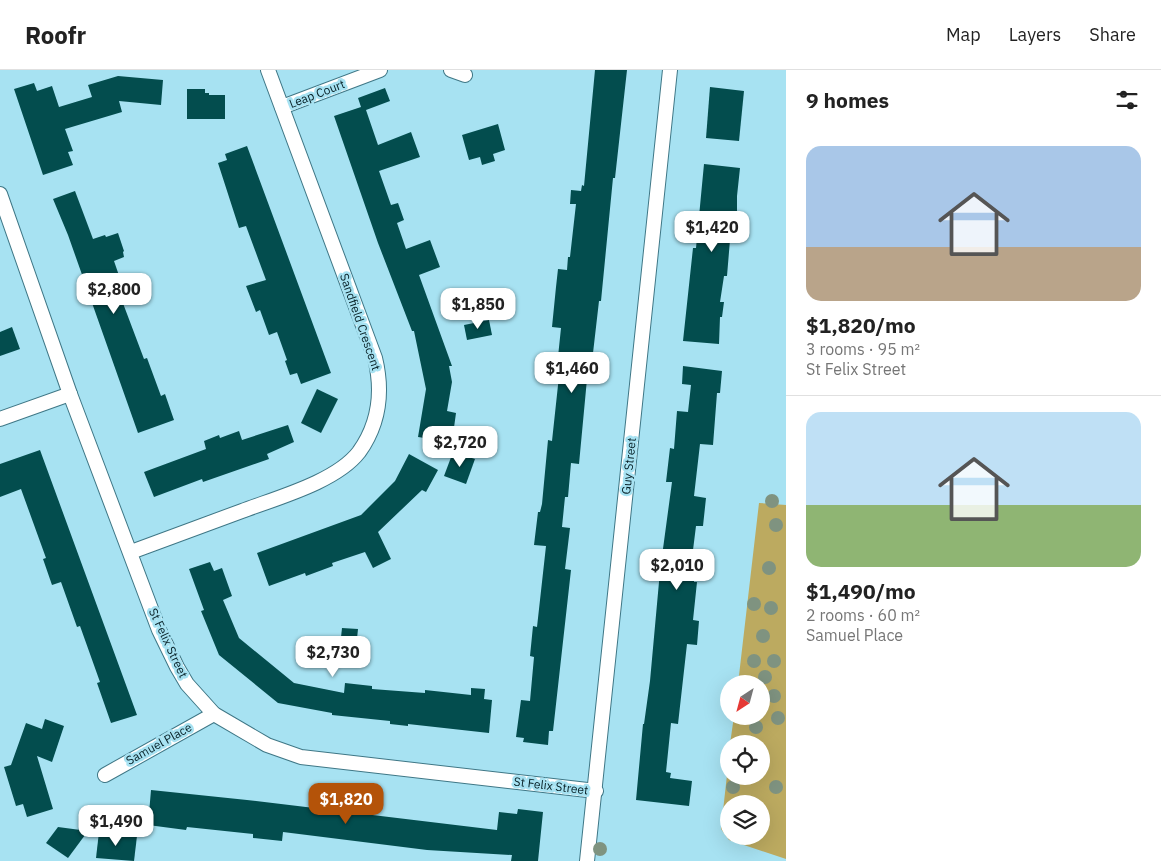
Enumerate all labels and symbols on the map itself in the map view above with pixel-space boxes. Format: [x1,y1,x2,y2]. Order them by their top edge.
street label: Leap Court [287,76,347,111]
pin: $1,420 [671,210,753,253]
street label: Sandfield Crescent [337,271,384,372]
pin: $2,800 [73,272,155,315]
pin: $1,850 [437,288,519,330]
pin: $1,460 [531,352,613,394]
pin: $2,720 [419,426,501,468]
street label: Guy Street [618,437,639,495]
pin: $2,010 [636,548,718,591]
street label: St Felix Street [146,606,191,680]
pin: $2,730 [292,636,374,678]
north arrow [720,675,770,725]
street label: Samuel Place [123,719,195,768]
street label: St Felix Street [513,773,589,798]
pin: $1,820 [305,782,387,825]
pin: $1,490 [75,804,157,847]

